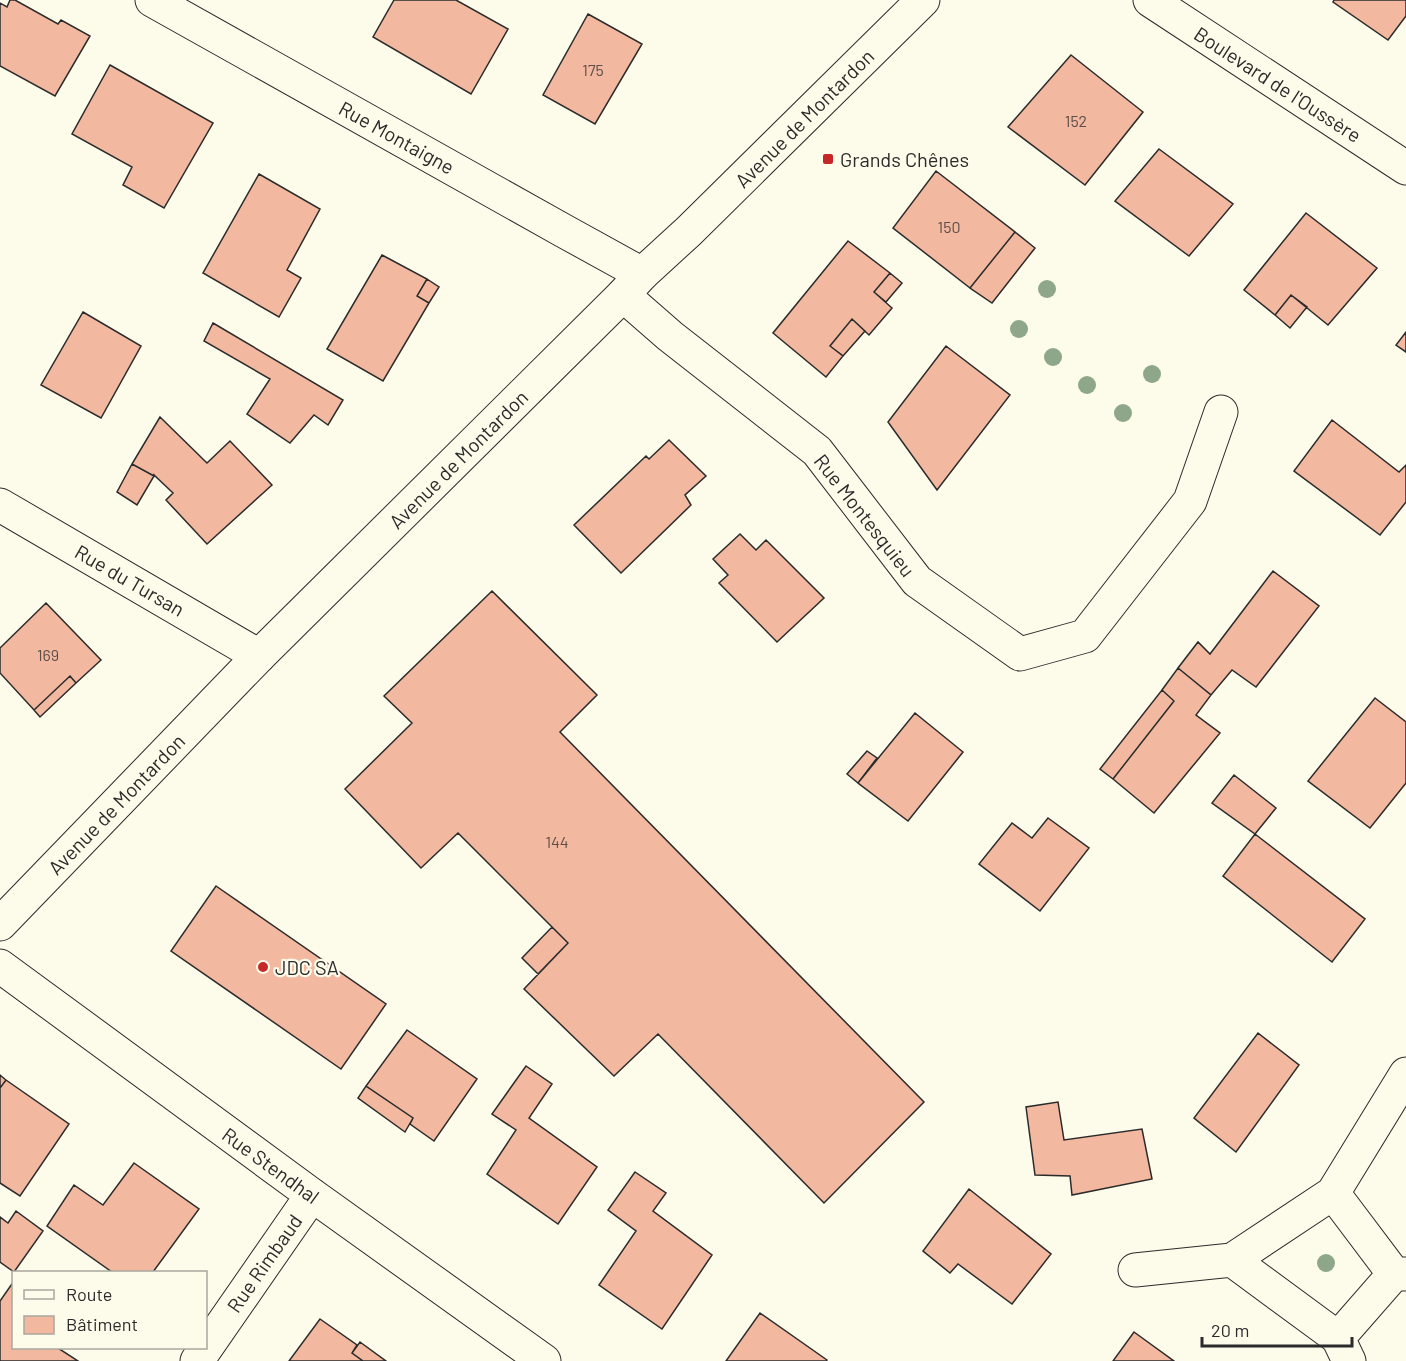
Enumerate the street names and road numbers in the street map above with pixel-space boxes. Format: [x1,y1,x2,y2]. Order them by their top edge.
street label: Boulevard de l'Oussère [1190,21,1366,147]
street label: Avenue de Montardon [730,44,878,192]
street label: Rue Montaigne [335,95,459,179]
street label: Avenue de Montardon [384,385,532,533]
street label: Rue Montesquieu [810,449,920,581]
street label: Rue du Tursan [71,539,189,621]
street label: Avenue de Montardon [43,729,189,879]
street label: Rue Stendhal [218,1122,324,1208]
street label: Rue Rimbaud [221,1209,307,1317]

